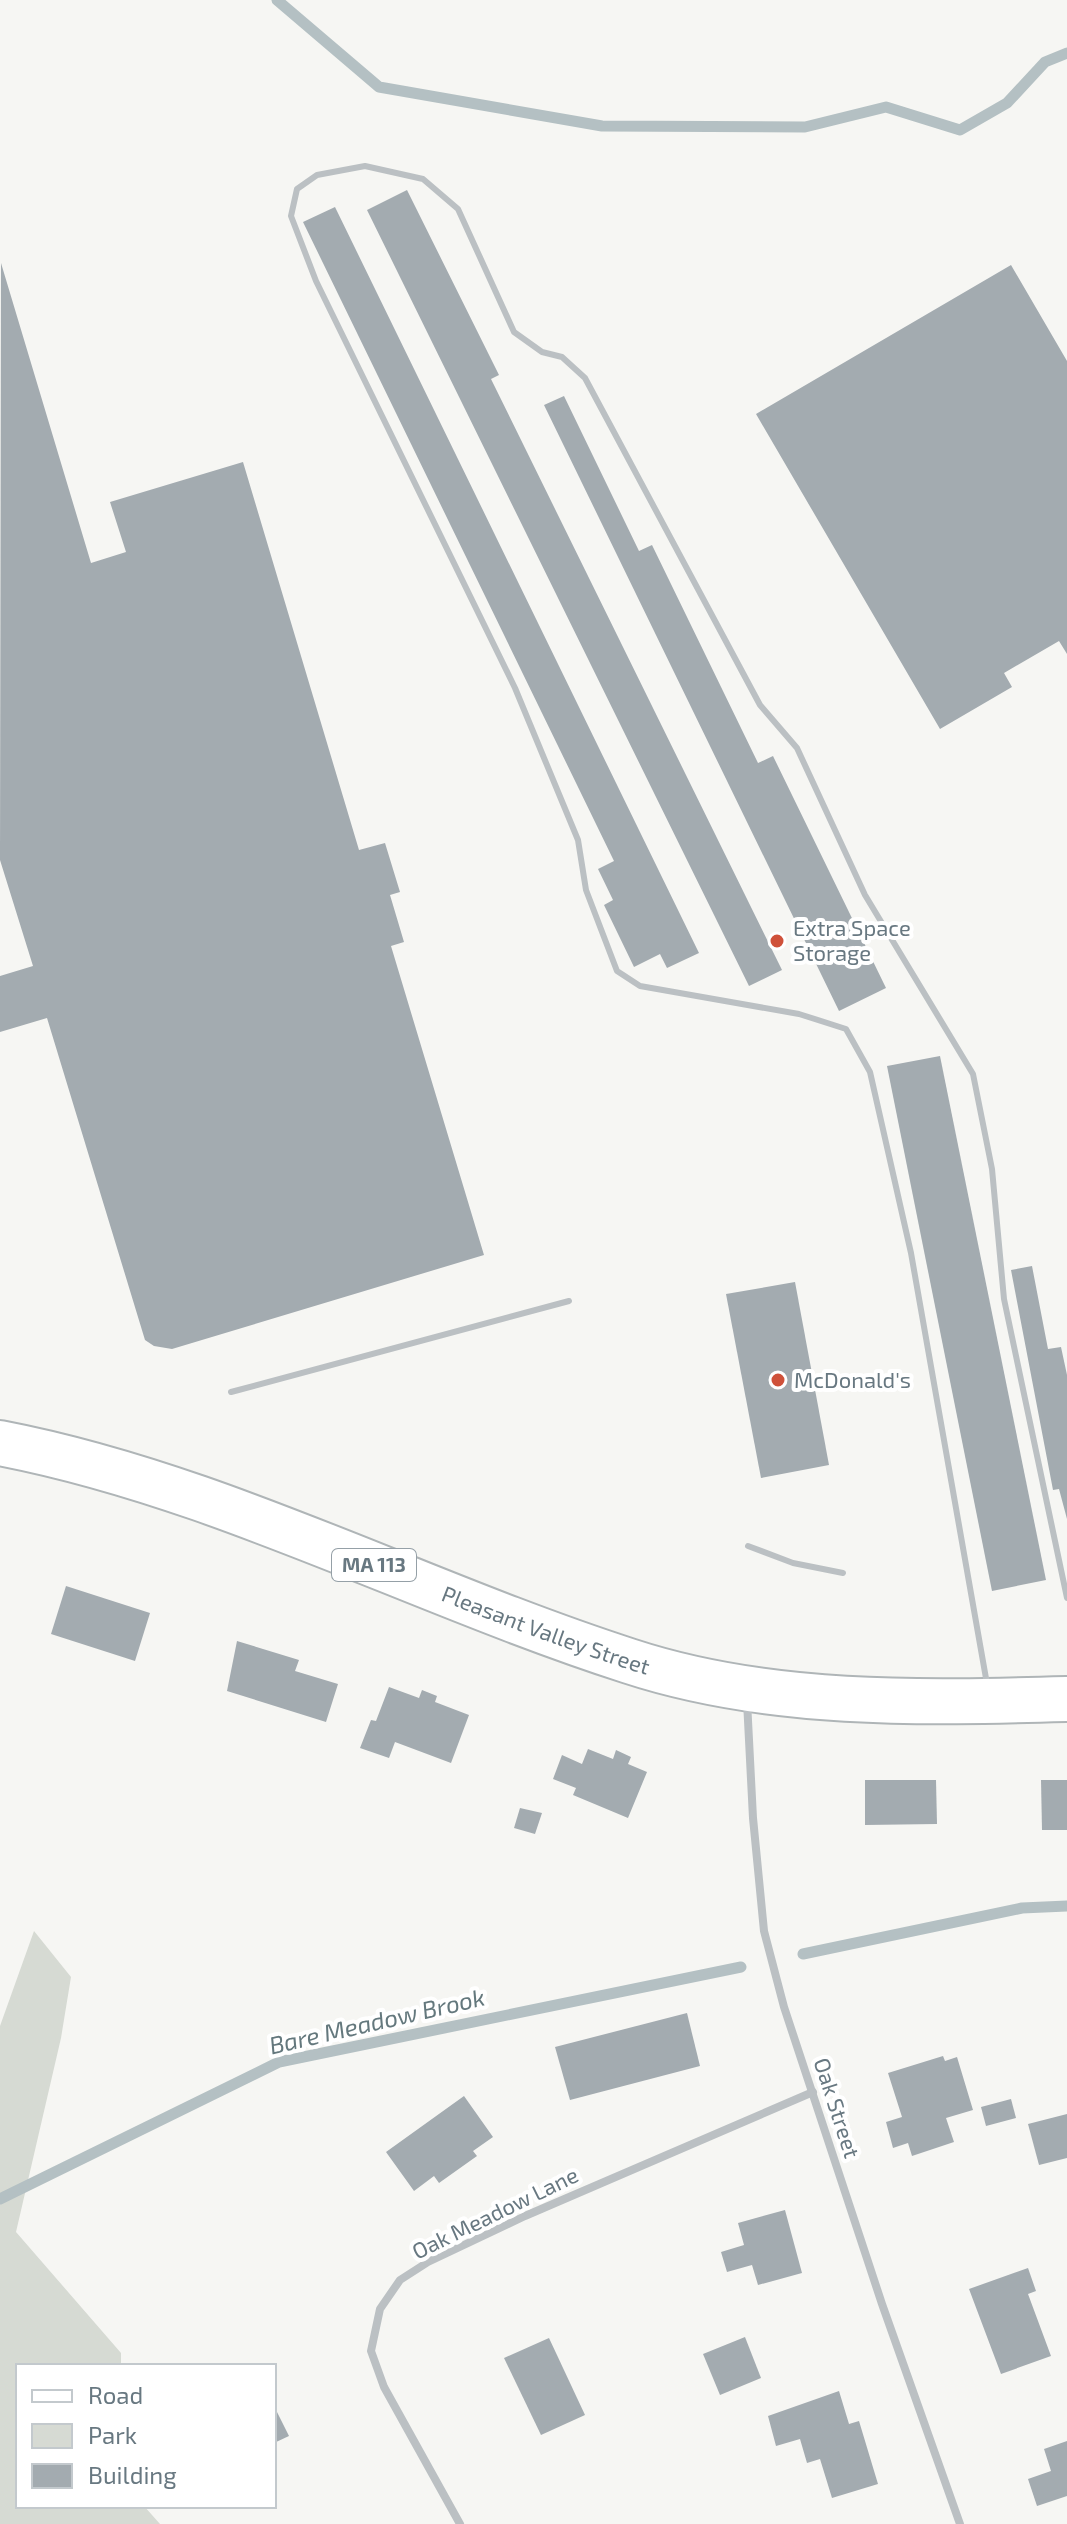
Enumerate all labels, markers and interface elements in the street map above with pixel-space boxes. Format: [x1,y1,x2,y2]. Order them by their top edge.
place label: Extra Space Storage [793,914,911,965]
marker: Extra Space Storage [768,932,786,950]
place label: McDonald's [794,1366,911,1392]
marker: McDonald's [769,1371,787,1389]
road number: MA 113 [332,1549,416,1581]
street label: Pleasant Valley Street [439,1580,653,1679]
water label: Bare Meadow Brook [266,1982,487,2059]
street label: Oak Street [810,2054,866,2161]
street label: Oak Meadow Lane [407,2161,582,2264]
legend [16,2364,276,2508]
text: Road [88,2380,143,2409]
text: Park [88,2420,137,2449]
text: Building [88,2460,177,2489]

